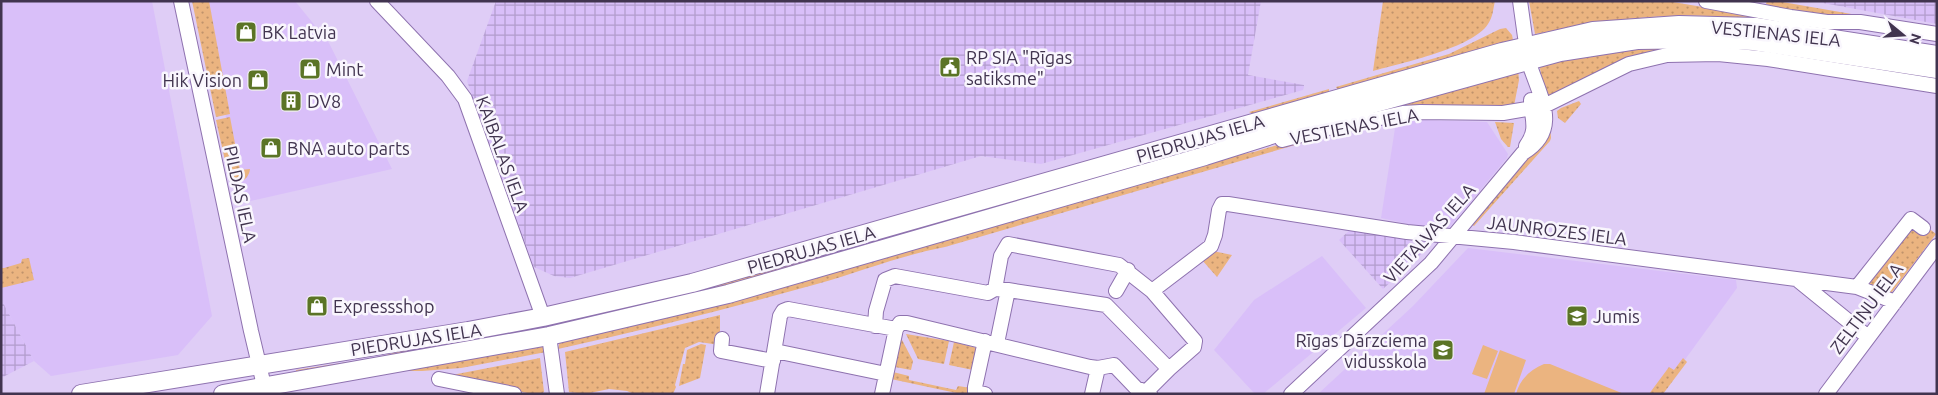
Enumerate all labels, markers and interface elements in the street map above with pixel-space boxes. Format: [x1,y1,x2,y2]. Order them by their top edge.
north arrow [1878,10,1928,60]
street label: VESTIENAS IELA [1710,16,1842,50]
shop icon: BK Latvia [234,20,258,44]
place label: BK Latvia [262,22,336,42]
text: N [1906,32,1925,46]
place label: RP SIA "Rīgas satiksme" [966,47,1072,88]
public building icon: RP SIA "Rīgas satiksme" [938,55,962,79]
shop icon: Mint [298,57,322,81]
place label: Mint [326,59,363,79]
shop icon: Hik Vision [246,68,270,92]
place label: Hik Vision [162,70,242,90]
building icon: DV8 [279,89,303,113]
place label: DV8 [307,91,341,111]
street label: KAIBALAS IELA [473,93,533,215]
street label: VESTIENAS IELA [1288,104,1420,148]
street label: PIEDRUJAS IELA [1134,110,1267,166]
shop icon: BNA auto parts [259,136,283,160]
place label: BNA auto parts [287,138,410,158]
street label: PILDAS IELA [221,144,261,245]
street label: VIETALVAS IELA [1379,179,1479,287]
street label: JAUNROZES IELA [1486,212,1628,249]
street label: PIEDRUJAS IELA [745,221,878,277]
street label: ZELTIŅU IELA [1826,259,1907,357]
shop icon: Expressshop [305,294,329,318]
place label: Expressshop [333,296,434,316]
school or university icon: Jumis [1565,304,1589,328]
place label: Jumis [1593,306,1640,326]
street label: PIEDRUJAS IELA [349,319,483,359]
place label: Rīgas Dārzciema vidusskola [1295,330,1427,371]
school or university icon: Rīgas Dārzciema vidusskola [1431,338,1455,362]

